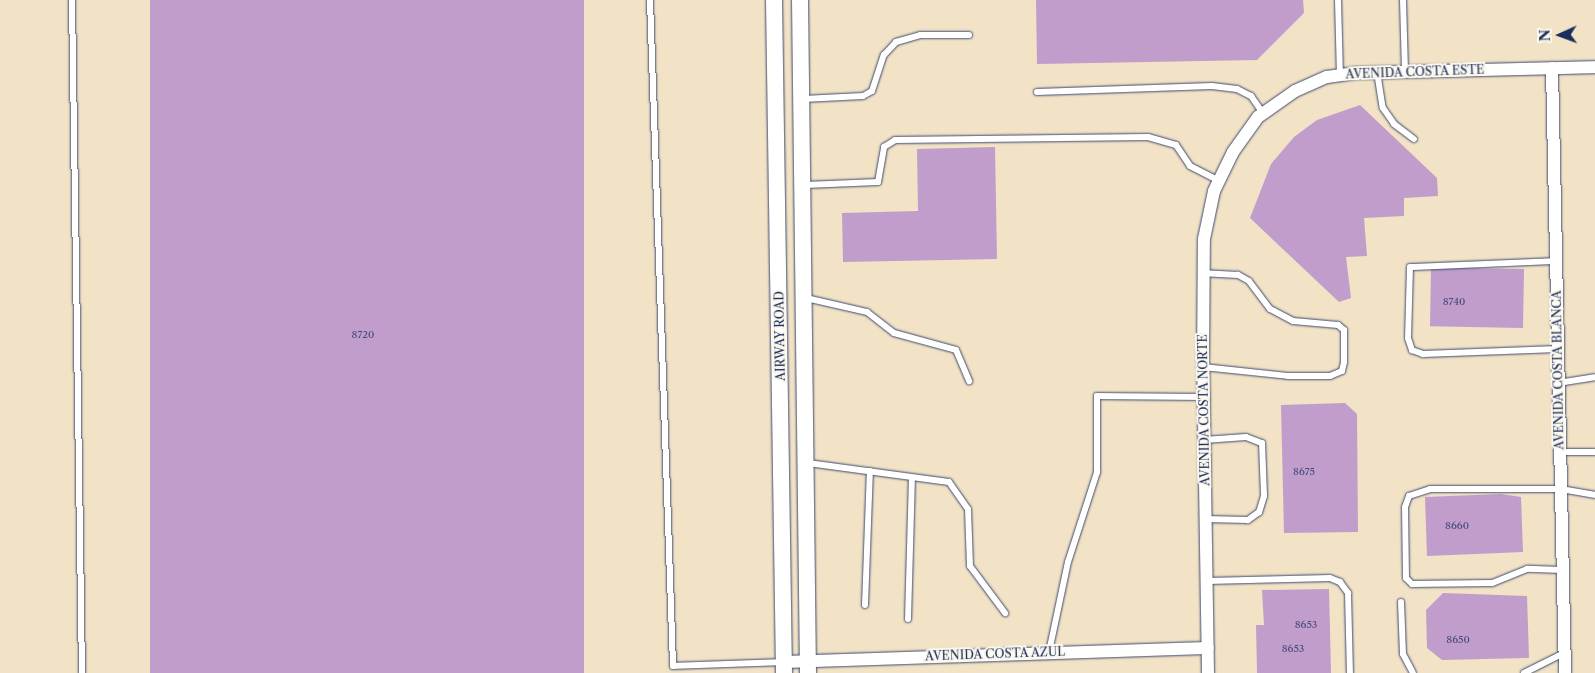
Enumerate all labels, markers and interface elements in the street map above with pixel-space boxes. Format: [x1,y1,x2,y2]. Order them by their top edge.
north arrow [1535,10,1585,60]
text: N [1536,29,1554,42]
street label: AVENIDA COSTA ESTE [1345,62,1485,82]
street label: AVENIDA COSTA BLANCA [1549,290,1567,450]
street label: AIRWAY ROAD [772,291,788,381]
house number: 8740 [1443,296,1465,308]
house number: 8720 [352,329,374,341]
street label: AVENIDA COSTA NORTE [1195,333,1213,487]
house number: 8675 [1293,466,1315,478]
house number: 8660 [1445,520,1469,532]
house number: 8653 [1295,619,1317,631]
house number: 8650 [1446,634,1470,646]
house number: 8653 [1282,643,1304,655]
street label: AVENIDA COSTA AZUL [924,644,1066,664]

